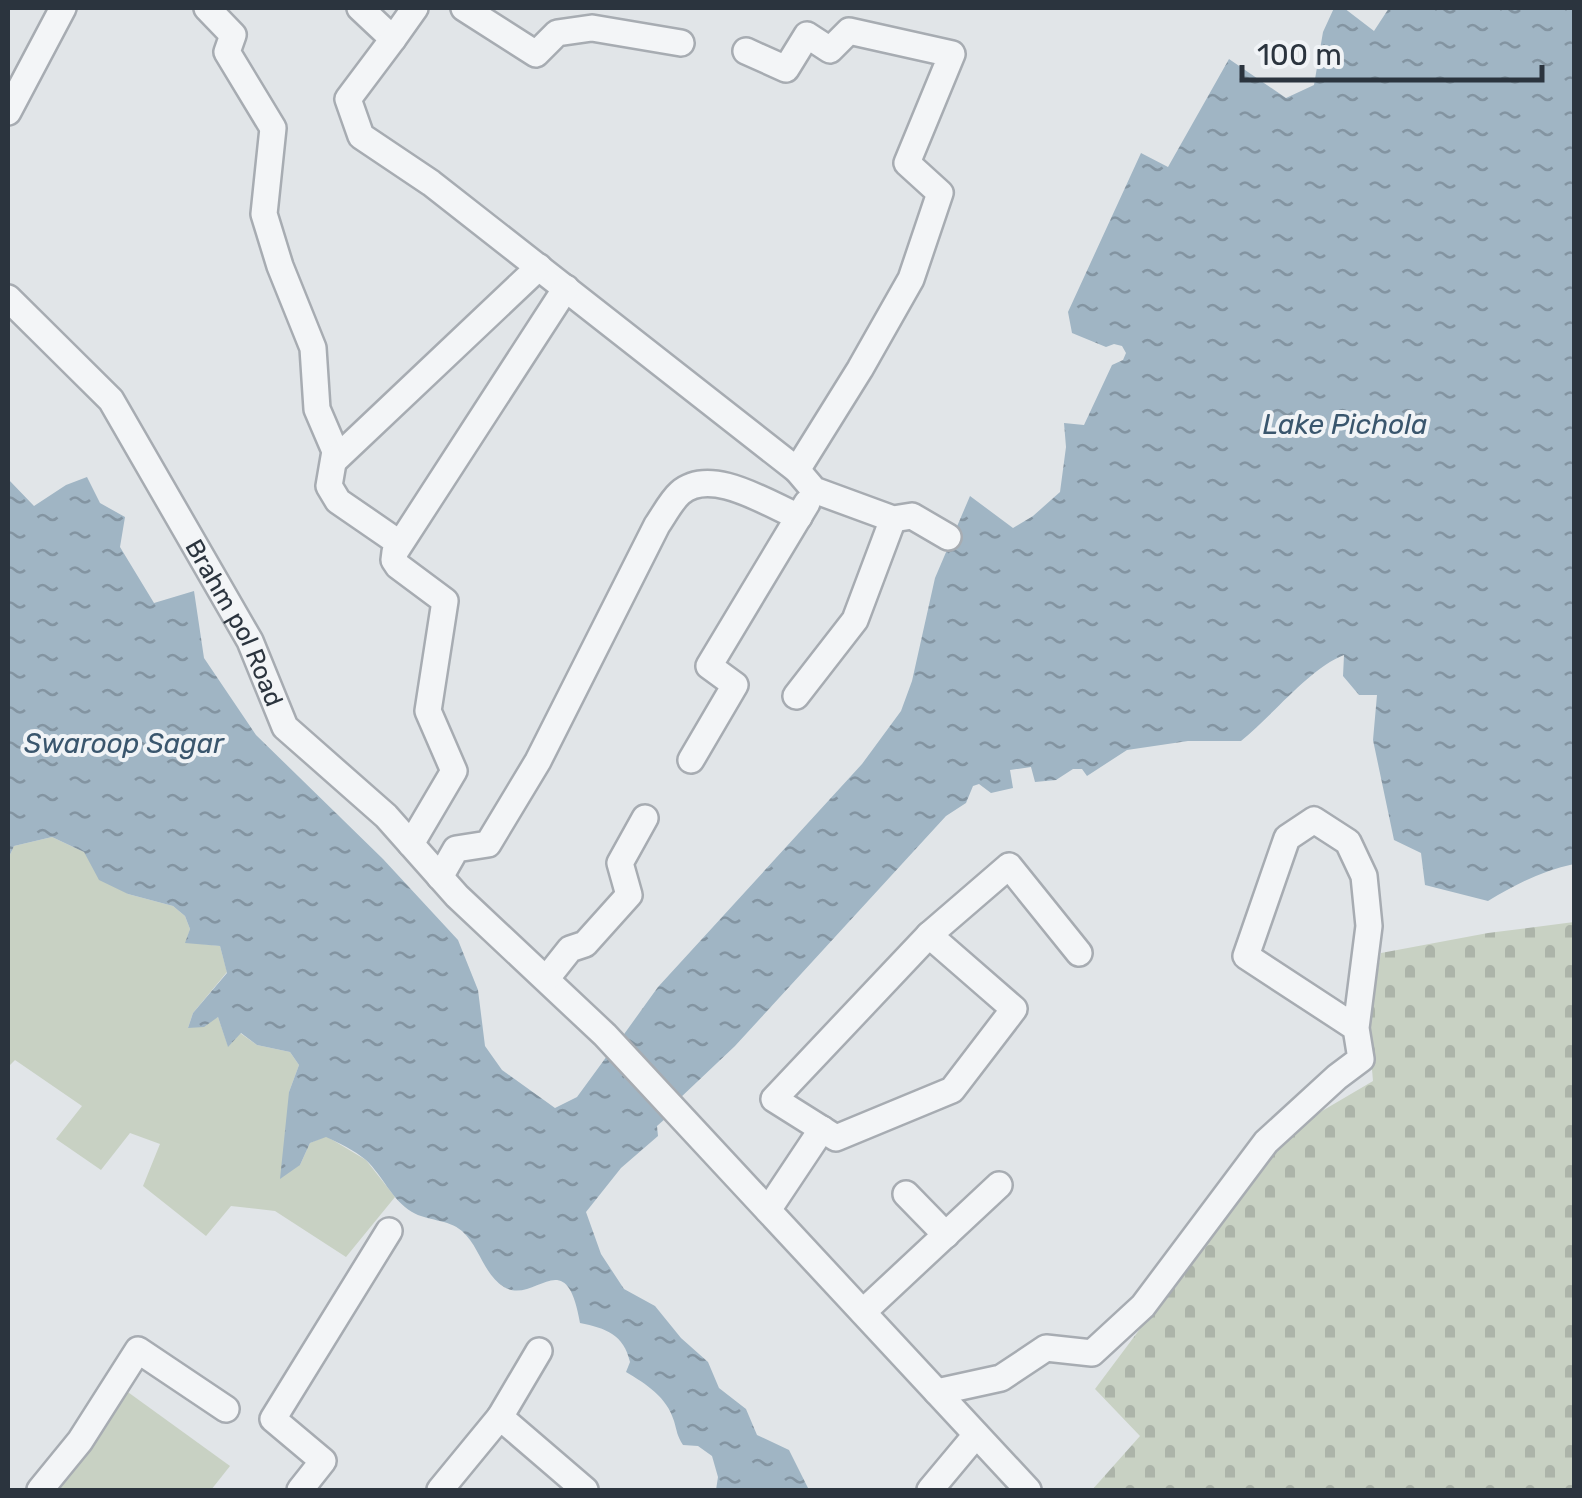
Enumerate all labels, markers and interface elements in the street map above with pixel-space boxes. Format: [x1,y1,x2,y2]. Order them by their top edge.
scale bar [1242,20,1542,82]
text: 100 m [1257,37,1342,73]
water label: Lake Pichola [1263,408,1427,441]
street label: Brahm pol Road [180,534,289,710]
water label: Swaroop Sagar [24,727,225,760]

